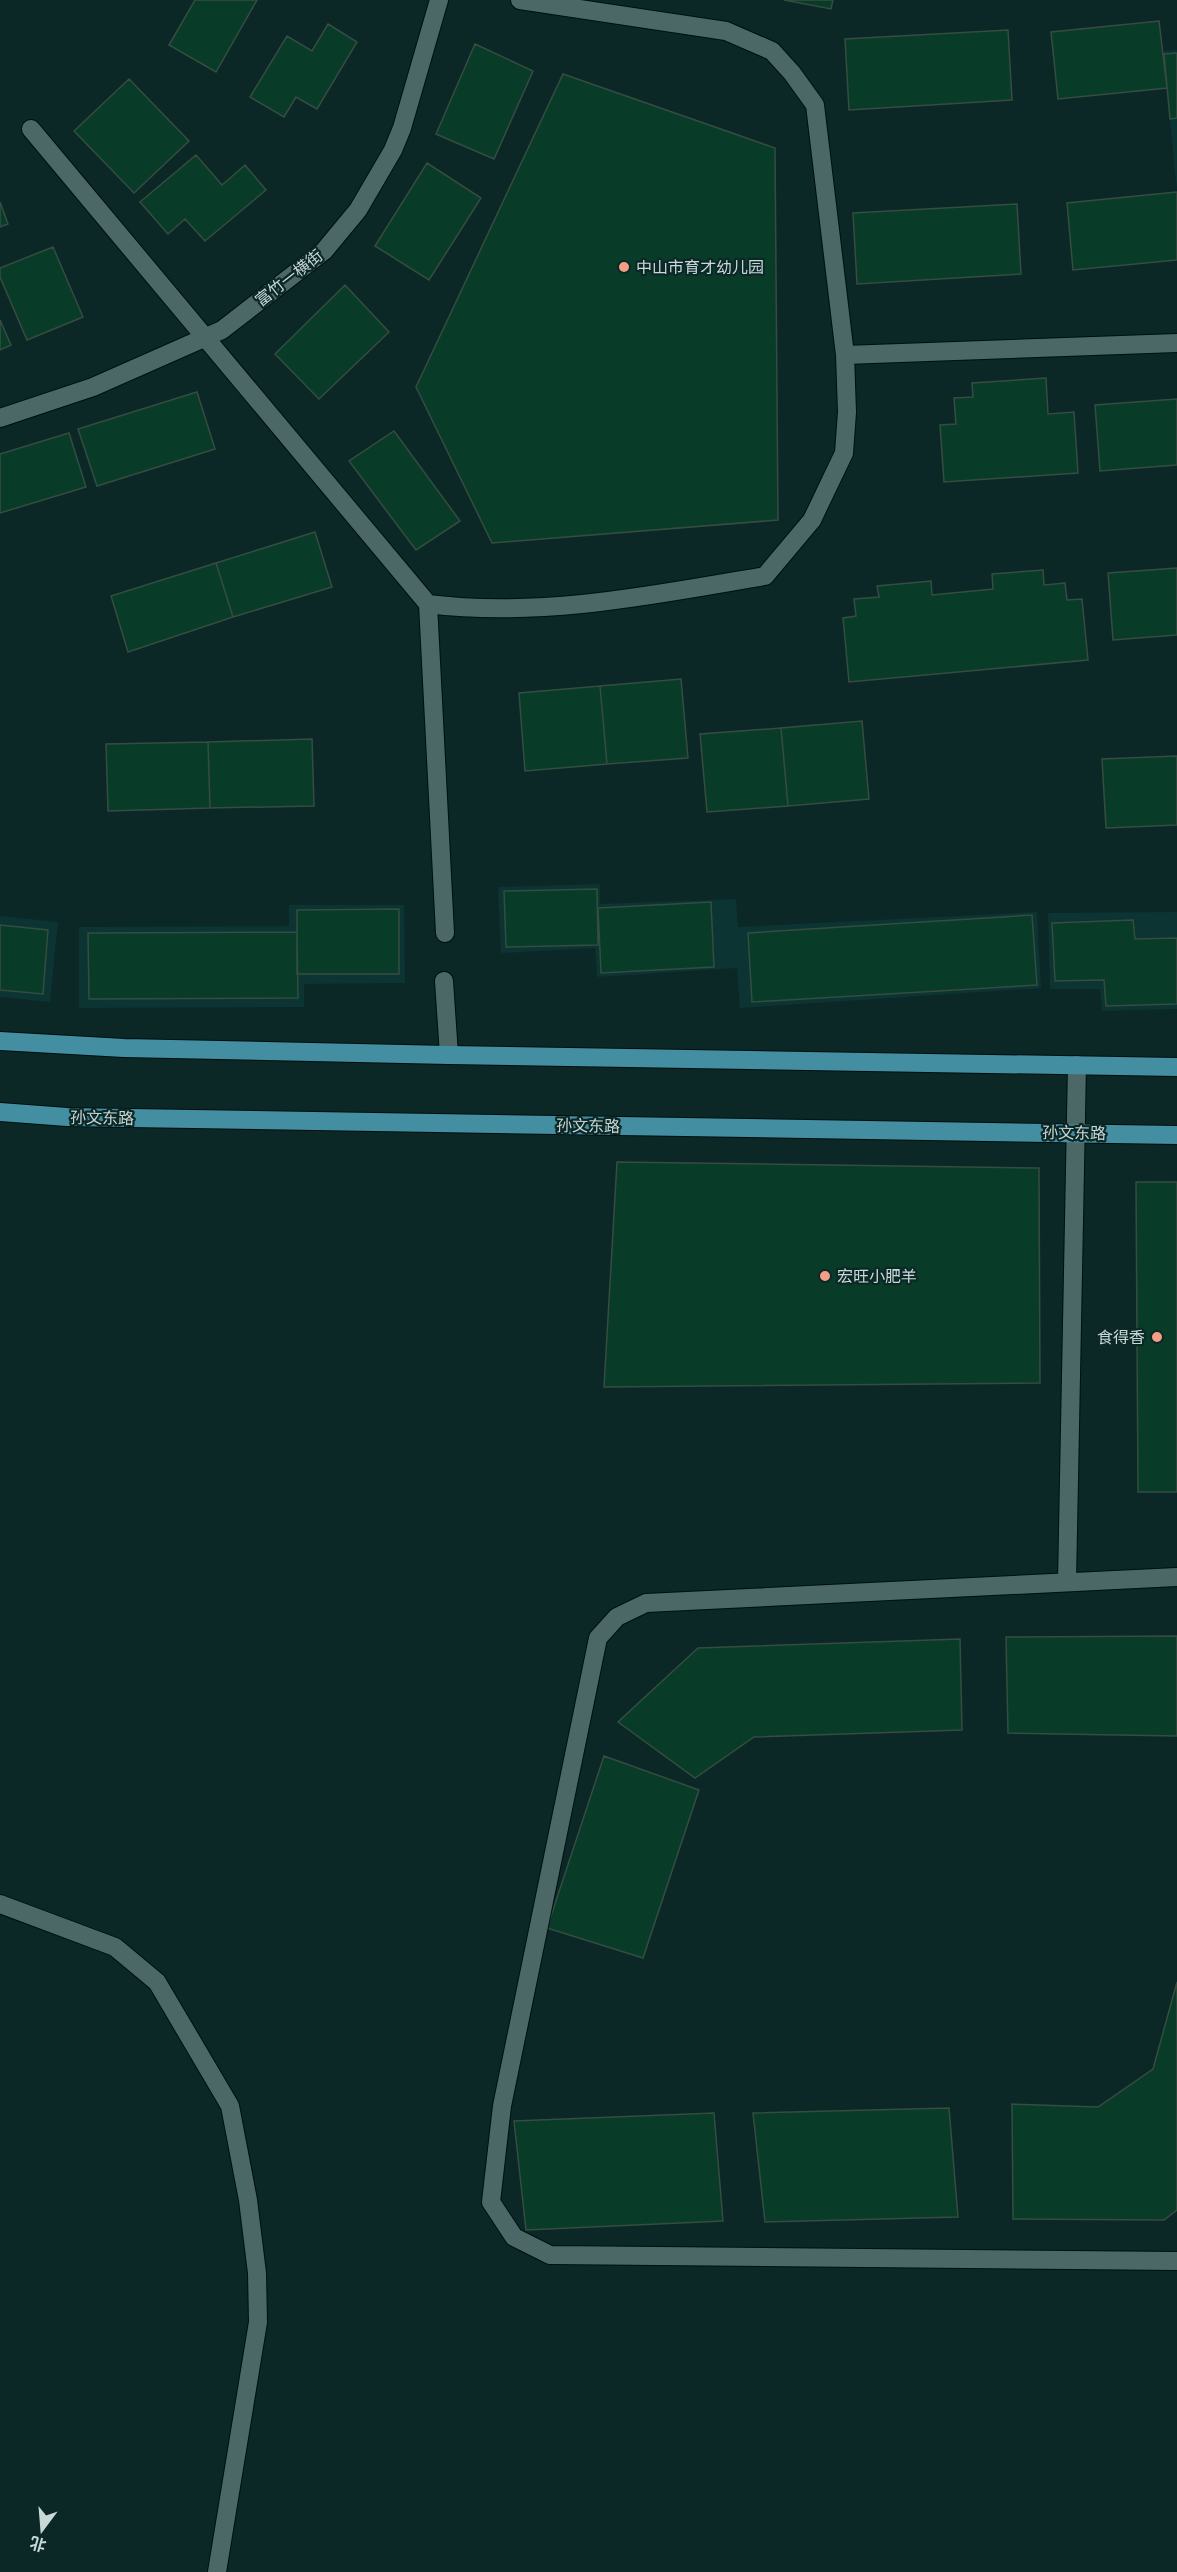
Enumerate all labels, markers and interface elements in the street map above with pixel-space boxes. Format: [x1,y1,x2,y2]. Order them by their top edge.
street label: 富竹一横街 [250,244,328,312]
place label: 中山市育才幼儿园 [636,256,764,279]
marker: 中山市育才幼儿园 [617,260,631,274]
street label: 孙文东路 [70,1106,134,1130]
street label: 孙文东路 [556,1114,620,1138]
street label: 孙文东路 [1042,1121,1106,1145]
place label: 宏旺小肥羊 [837,1265,917,1288]
marker: 宏旺小肥羊 [818,1269,832,1283]
place label: 食得香 [1097,1326,1145,1349]
marker: 食得香 [1150,1330,1164,1344]
north arrow [12,2500,72,2560]
text: 北 [27,2531,49,2557]

